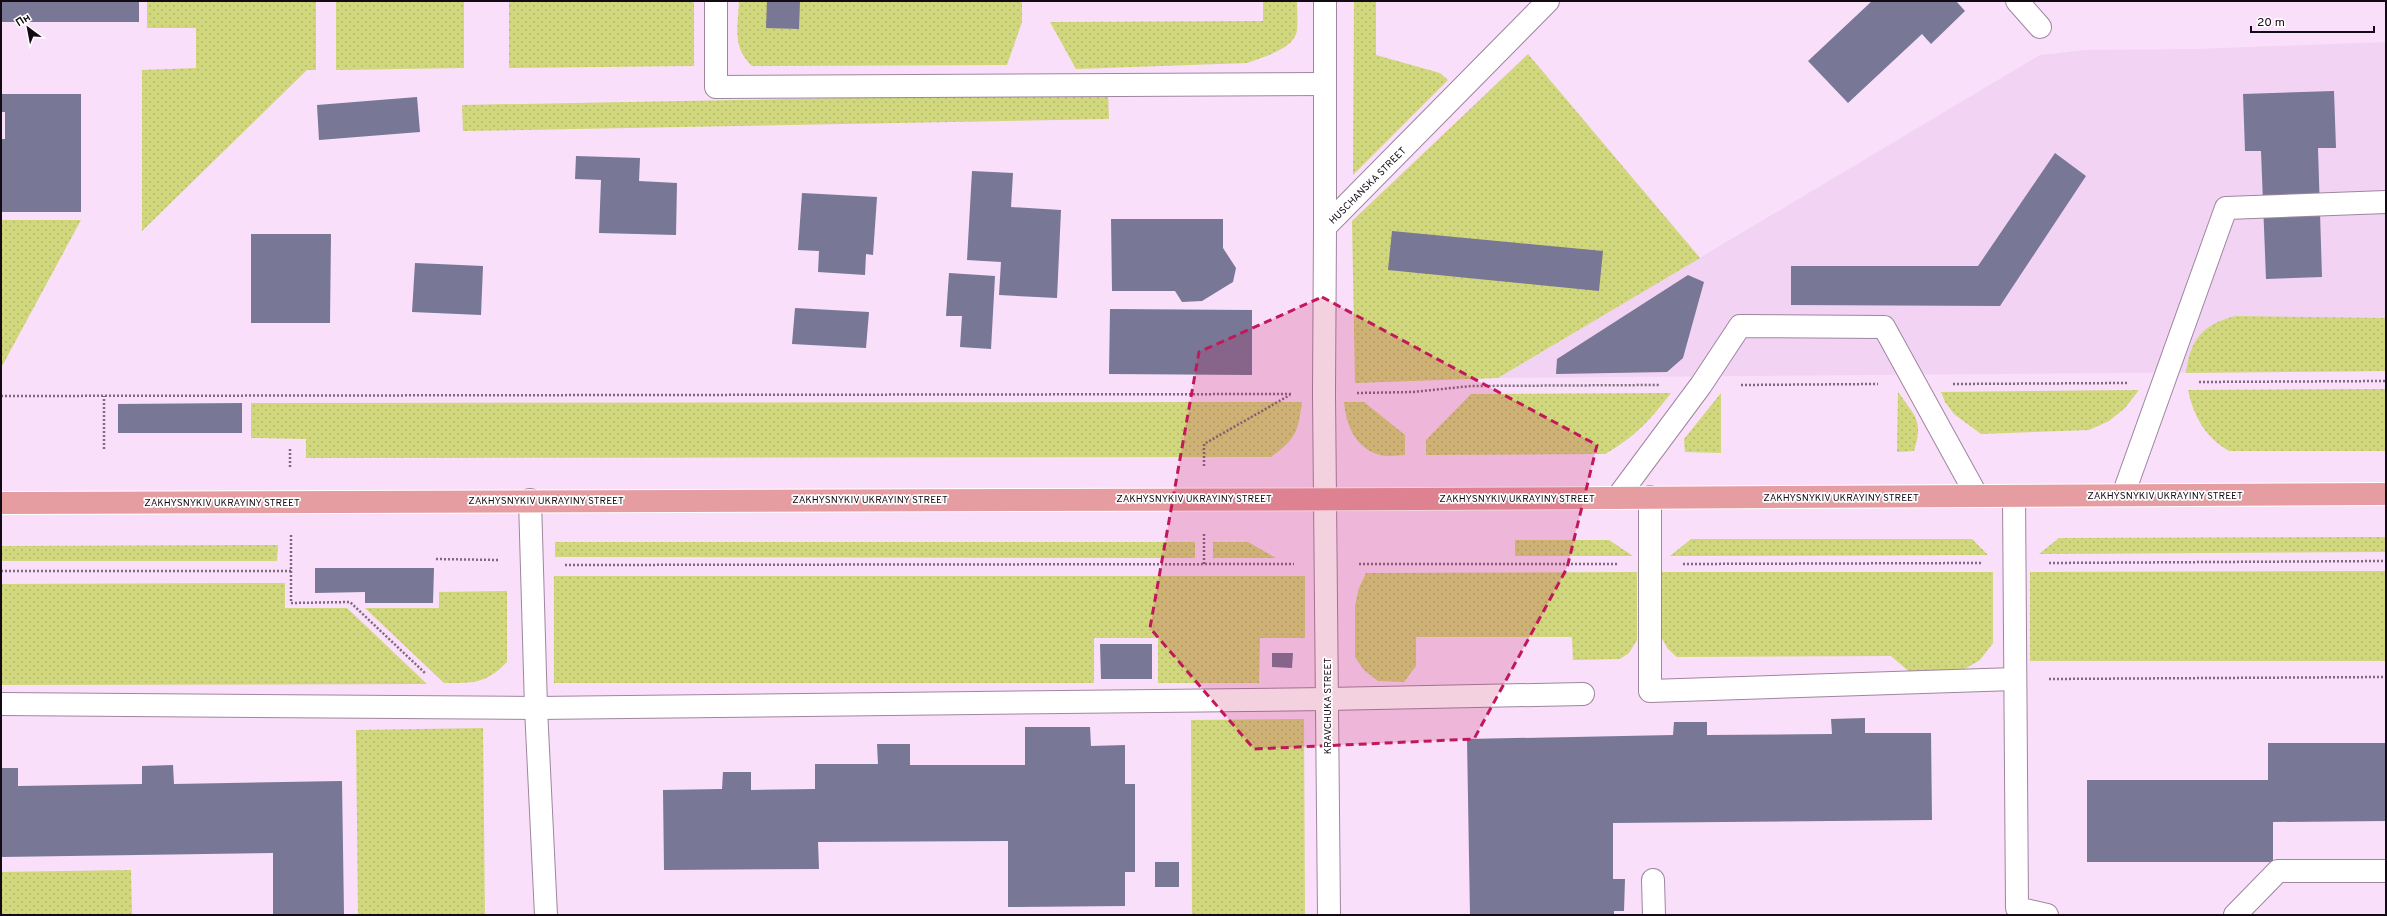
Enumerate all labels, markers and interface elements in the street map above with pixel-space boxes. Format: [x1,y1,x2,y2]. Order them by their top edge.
north arrow [8,8,48,48]
scale bar [2251,8,2374,34]
text: Пн [13,10,33,30]
text: 20 m [2257,15,2285,31]
street label: HUSCHANSKA STREET [1327,145,1410,227]
street label: ZAKHYSNYKIV UKRAYINY STREET [2087,490,2243,503]
street label: ZAKHYSNYKIV UKRAYINY STREET [1763,492,1919,505]
street label: ZAKHYSNYKIV UKRAYINY STREET [1116,493,1272,506]
street label: ZAKHYSNYKIV UKRAYINY STREET [1439,493,1595,506]
street label: ZAKHYSNYKIV UKRAYINY STREET [792,494,948,507]
street label: ZAKHYSNYKIV UKRAYINY STREET [468,495,624,508]
street label: ZAKHYSNYKIV UKRAYINY STREET [144,497,300,510]
street label: KRAVCHUKA STREET [1322,658,1335,754]

